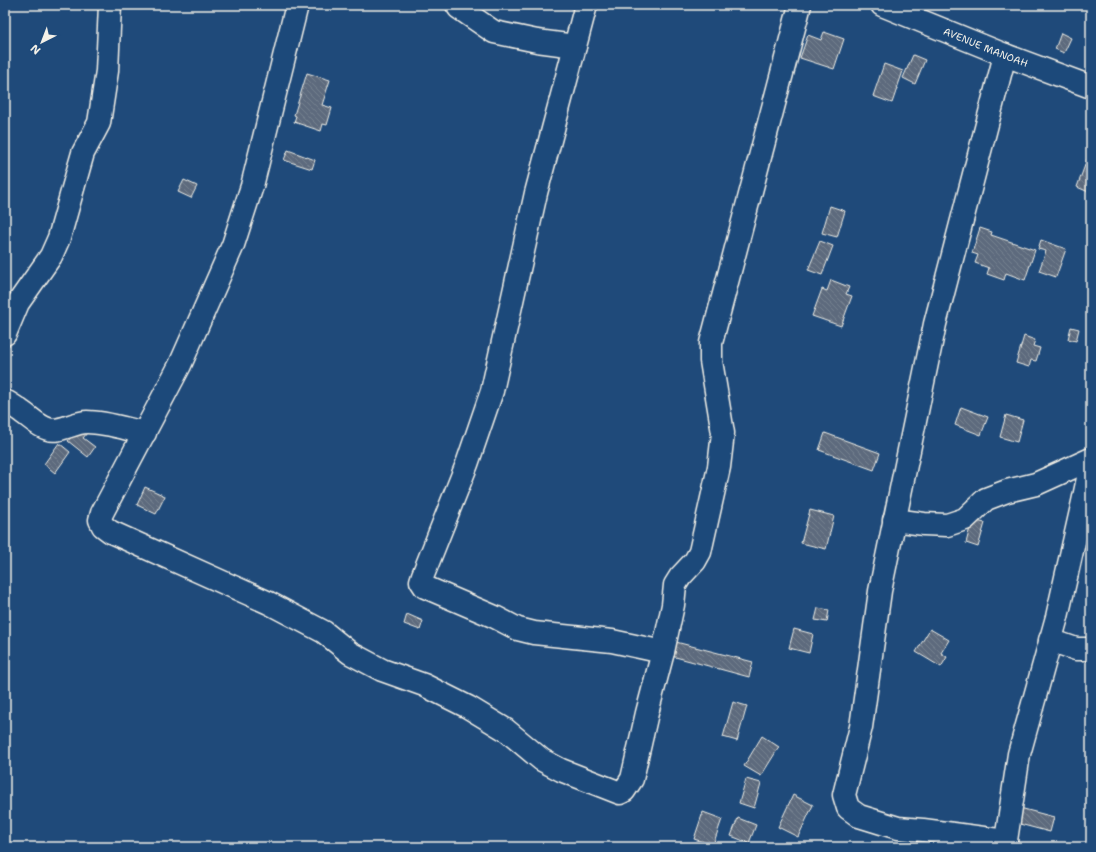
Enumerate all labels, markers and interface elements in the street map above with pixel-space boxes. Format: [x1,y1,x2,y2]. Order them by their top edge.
north arrow [22,22,62,62]
street label: AVENUE MANOAH [941,25,1030,70]
text: N [27,40,44,58]

